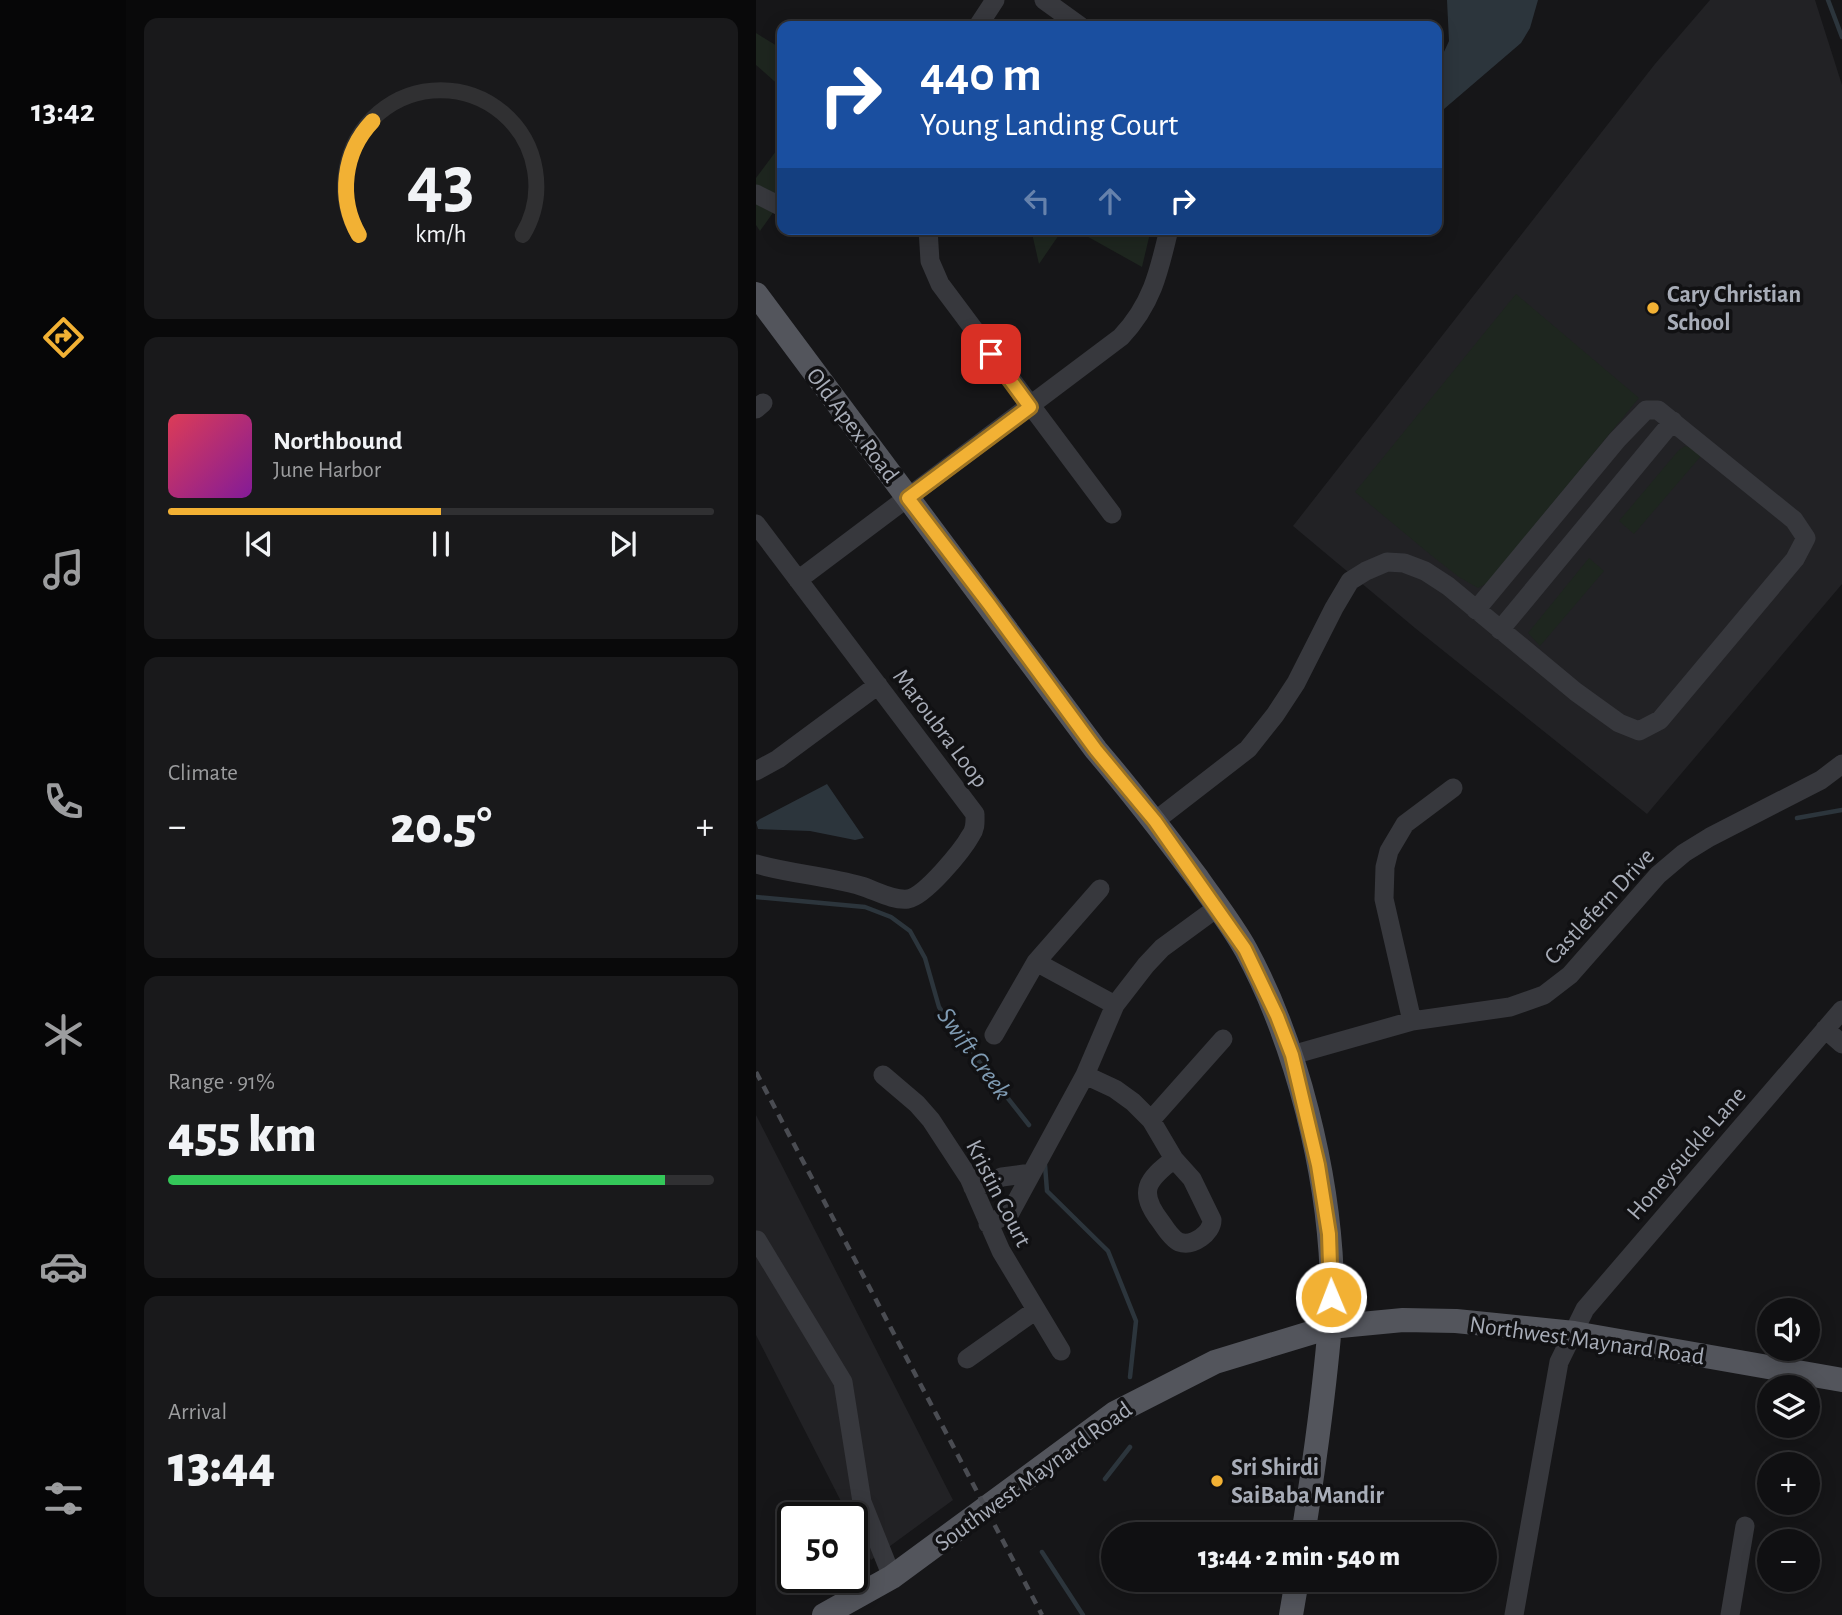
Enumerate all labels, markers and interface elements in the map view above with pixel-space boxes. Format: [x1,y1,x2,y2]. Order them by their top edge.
icon: right [805,49,896,140]
text: 440 m [920,51,1042,100]
text: 13:42 [31,95,95,127]
text: Young Landing Court [920,109,1178,141]
text: 43 [407,147,475,220]
icon: left [1018,182,1056,220]
icon: ahead [1091,182,1129,220]
icon: right [1164,182,1202,220]
text: km/h [415,222,467,247]
place label: Cary Christian School [1667,283,1801,335]
marker: Cary Christian School [1645,300,1661,316]
icon: directions [39,313,88,362]
pin [961,324,1021,384]
icon: arrive [972,335,1010,373]
street label: Old Apex Road [802,364,903,487]
text: Northbound [273,428,402,454]
text: June Harbor [273,459,381,482]
icon: previous [240,525,278,563]
icon: pause [422,525,460,563]
icon: next [604,525,642,563]
icon: music [39,545,88,594]
street label: Maroubra Loop [888,665,992,792]
text: Climate [168,762,238,785]
icon: phone [39,777,88,826]
text: 20.5° [390,800,492,852]
text: − [168,808,186,846]
text: + [696,808,714,846]
street label: Castlefern Drive [1540,844,1659,969]
water label: Swift Creek [932,1003,1016,1104]
icon: climate [39,1010,88,1059]
text: Range · 91% [168,1071,275,1094]
street label: Honeysuckle Lane [1623,1083,1751,1225]
text: 455 km [168,1109,317,1161]
street label: Kristin Court [961,1136,1035,1251]
icon: car [39,1242,88,1291]
position arrow [1294,1260,1368,1334]
map controls [1757,1298,1820,1592]
button: sound [1757,1298,1820,1361]
street label: Northwest Maynard Road [1468,1313,1706,1369]
button: layers [1757,1375,1820,1438]
street label: Southwest Maynard Road [931,1398,1136,1556]
text: Arrival [168,1401,227,1424]
text: 13:44 [168,1439,275,1491]
button: + [1757,1452,1820,1515]
place label: Sri Shirdi SaiBaba Mandir [1231,1456,1384,1508]
marker: Sri Shirdi SaiBaba Mandir [1209,1473,1225,1489]
icon: filters [39,1474,88,1523]
speed limit sign: 50 [777,1502,868,1593]
button: − [1757,1529,1820,1592]
text: 13:44 · 2 min · 540 m [1198,1544,1400,1570]

